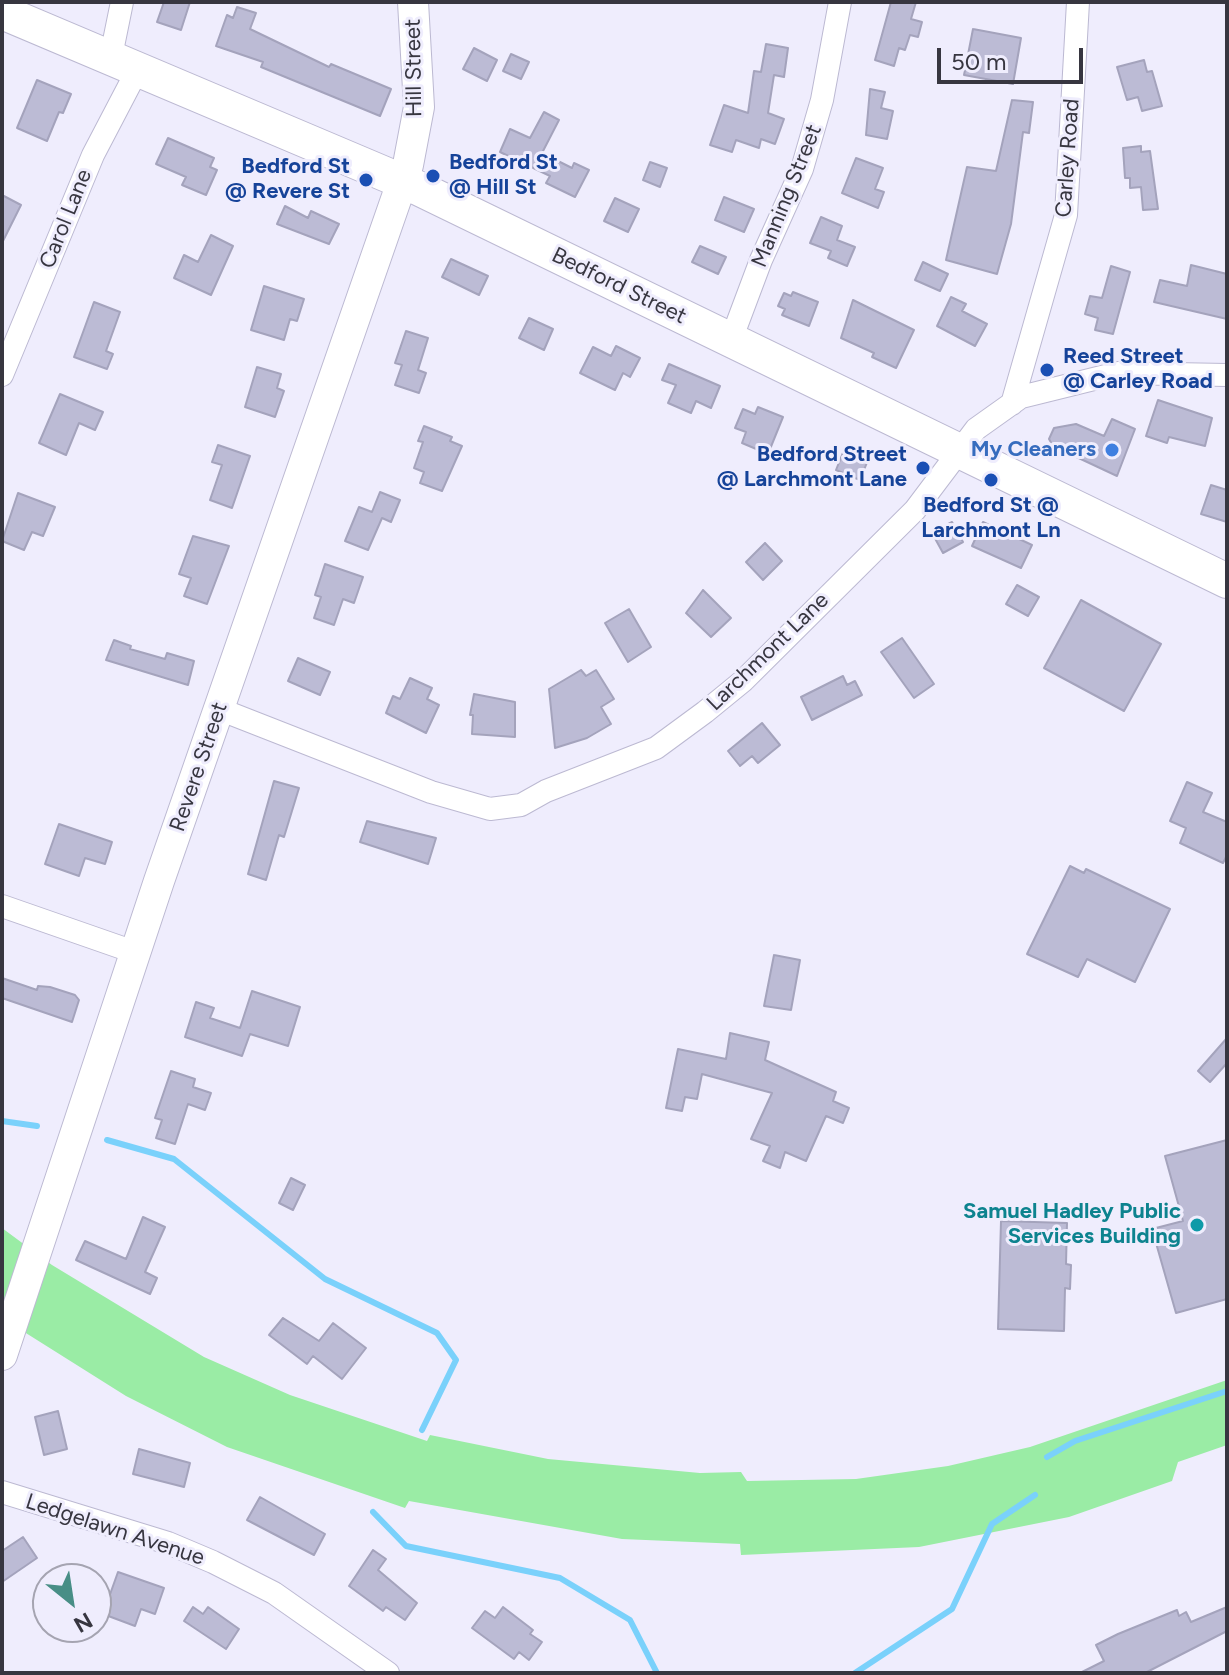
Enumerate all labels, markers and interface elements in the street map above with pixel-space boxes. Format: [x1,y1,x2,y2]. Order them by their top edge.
street label: Hill Street [400,19,428,117]
scale bar [941,32,1087,82]
text: 50 m [951,47,1007,76]
street label: Carley Road [1051,98,1085,218]
street label: Manning Street [746,121,828,271]
place label: Bedford St @ Hill St [449,150,558,202]
place label: Bedford St @ Revere St [225,154,350,206]
street label: Carol Lane [34,166,98,272]
marker: Bedford St @ Hill St [424,167,442,185]
marker: Bedford St @ Revere St [357,171,375,189]
street label: Bedford Street [547,242,691,330]
place label: Reed Street @ Carley Road [1063,344,1213,396]
marker: Reed Street @ Carley Road [1038,361,1056,379]
place label: My Cleaners [971,437,1096,463]
marker: My Cleaners [1103,441,1121,459]
place label: Bedford Street @ Larchmont Lane [717,442,907,494]
marker: Bedford Street @ Larchmont Lane [914,459,932,477]
marker: Bedford St @ Larchmont Ln [982,471,1000,489]
place label: Bedford St @ Larchmont Ln [921,493,1061,544]
street label: Larchmont Lane [702,587,834,717]
street label: Revere Street [165,699,233,835]
place label: Samuel Hadley Public Services Building [963,1199,1181,1250]
marker: Samuel Hadley Public Services Building [1188,1216,1206,1234]
street label: Ledgelawn Avenue [22,1489,208,1571]
north arrow [32,1563,112,1643]
text: N [69,1607,97,1638]

